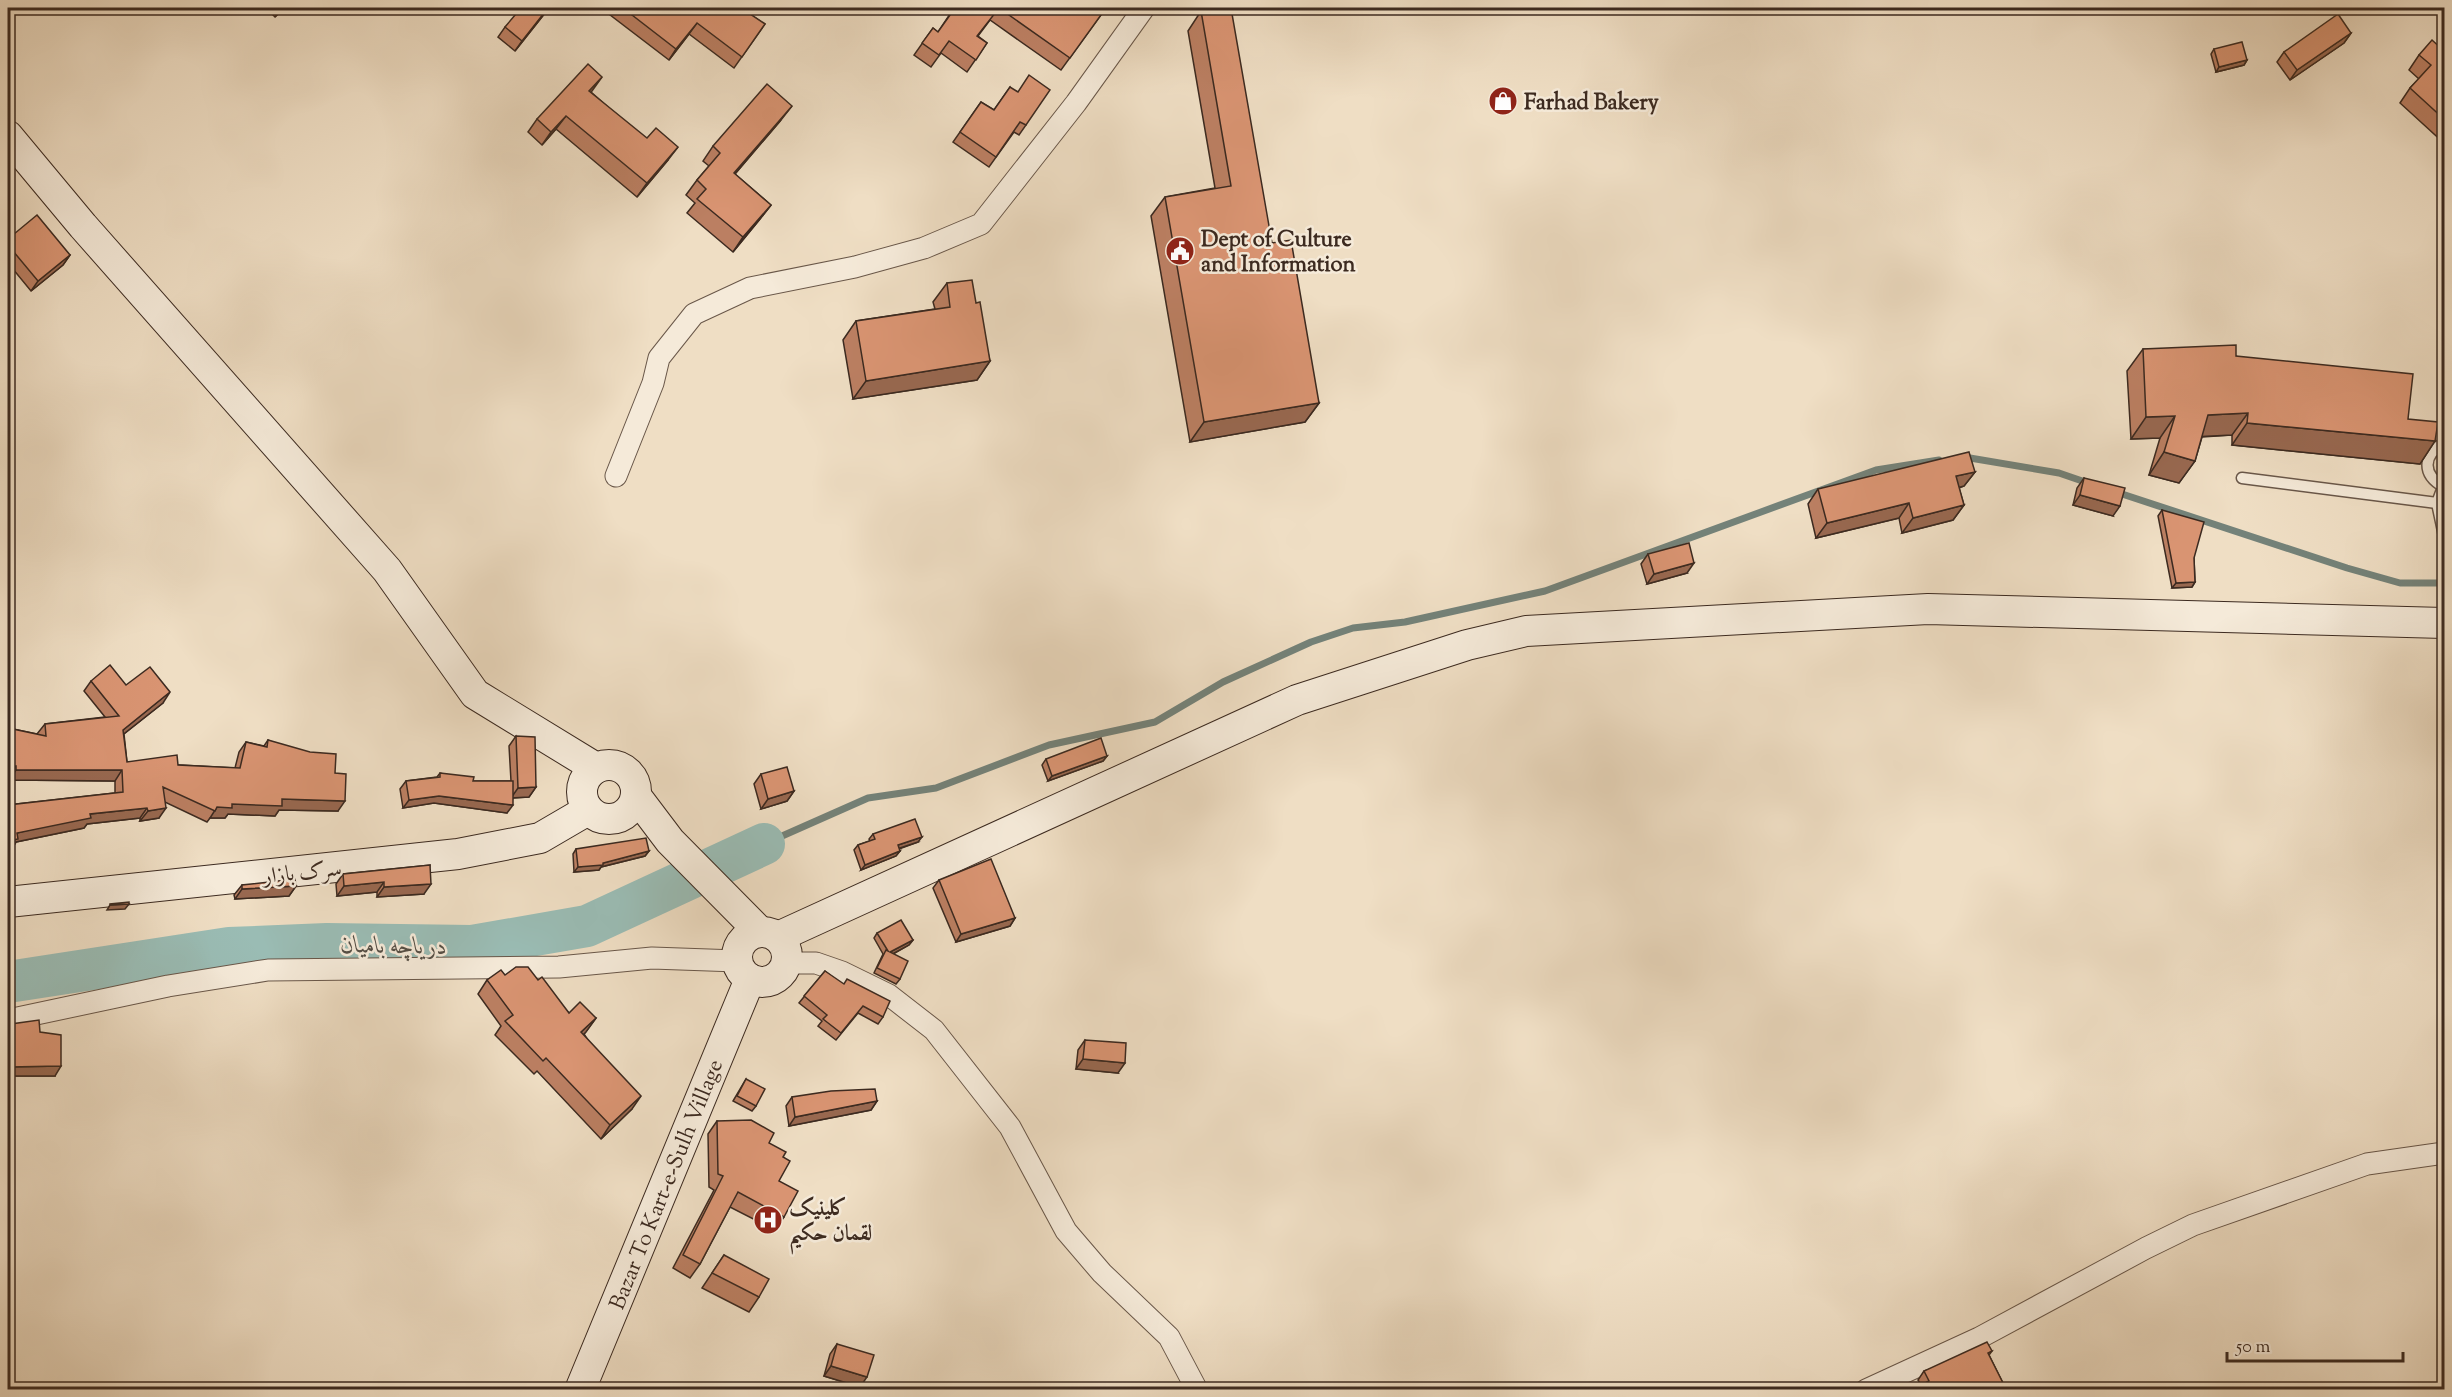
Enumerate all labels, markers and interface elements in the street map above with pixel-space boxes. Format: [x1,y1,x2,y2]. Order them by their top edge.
shop icon: Farhad Bakery [1487,85,1519,117]
place label: Farhad Bakery [1524,88,1659,120]
place label: Dept of Culture and Information [1201,225,1356,282]
public building icon: Dept of Culture and Information [1164,235,1196,267]
street label: سرک بازار [259,854,343,894]
water label: دریاچه بامیان [340,929,448,965]
street label: Bazar To Kart-e-Sulh Village [603,1055,733,1315]
place label: کلینیک لقمان حکیم [789,1194,872,1255]
hospital icon: کلینیک لقمان حکیم [752,1204,784,1236]
scale bar [2227,1325,2402,1363]
text: 50 m [2235,1335,2271,1361]

